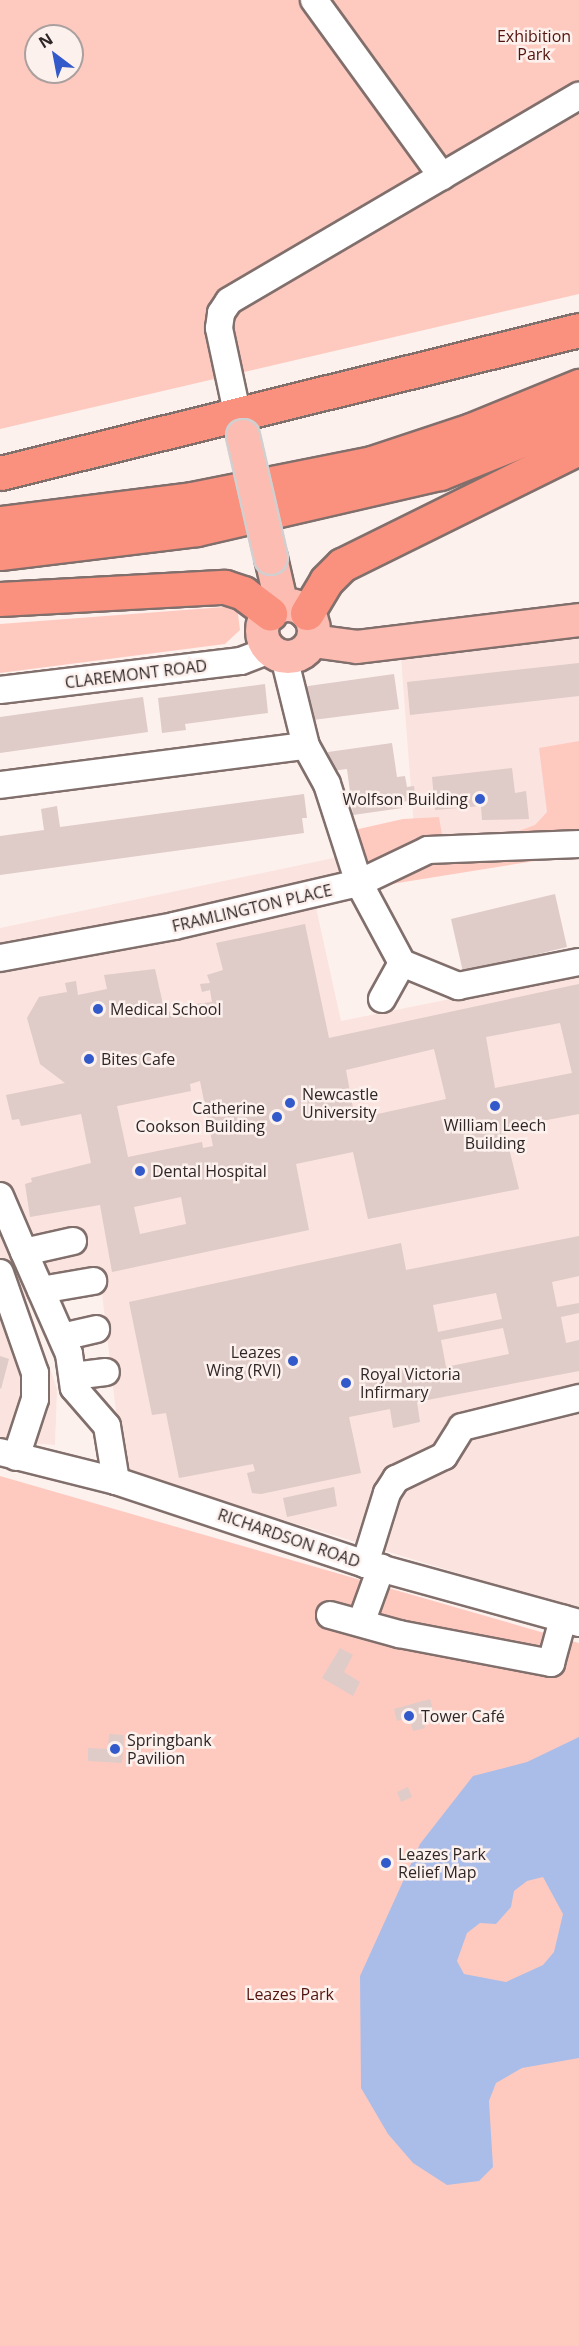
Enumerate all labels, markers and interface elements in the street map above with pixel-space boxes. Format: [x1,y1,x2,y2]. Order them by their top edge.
north arrow [24,24,84,84]
park label: Exhibition Park [497,26,571,64]
text: N [34,28,57,53]
street label: CLAREMONT ROAD [64,656,208,692]
place label: Wolfson Building [342,789,468,809]
marker: Wolfson Building [473,792,487,806]
street label: FRAMLINGTON PLACE [170,880,334,936]
place label: Medical School [110,999,221,1019]
marker: Medical School [91,1002,105,1016]
place label: Bites Cafe [101,1049,175,1069]
marker: Bites Cafe [82,1052,96,1066]
place label: Newcastle University [302,1084,378,1122]
marker: Newcastle University [283,1096,297,1110]
place label: Catherine Cookson Building [135,1098,265,1136]
marker: William Leech Building [488,1099,502,1113]
marker: Catherine Cookson Building [270,1110,284,1124]
place label: William Leech Building [444,1115,546,1153]
place label: Dental Hospital [152,1161,267,1181]
marker: Dental Hospital [133,1164,147,1178]
place label: Leazes Wing (RVI) [206,1342,281,1380]
marker: Leazes Wing (RVI) [286,1354,300,1368]
place label: Royal Victoria Infirmary [360,1364,461,1402]
marker: Royal Victoria Infirmary [337,1374,355,1392]
street label: RICHARDSON ROAD [215,1505,363,1571]
place label: Tower Café [421,1706,505,1726]
marker: Tower Café [402,1709,416,1723]
place label: Springbank Pavilion [127,1730,212,1768]
marker: Springbank Pavilion [108,1742,122,1756]
place label: Leazes Park Relief Map [398,1844,486,1882]
marker: Leazes Park Relief Map [379,1856,393,1870]
park label: Leazes Park [246,1984,334,2004]

